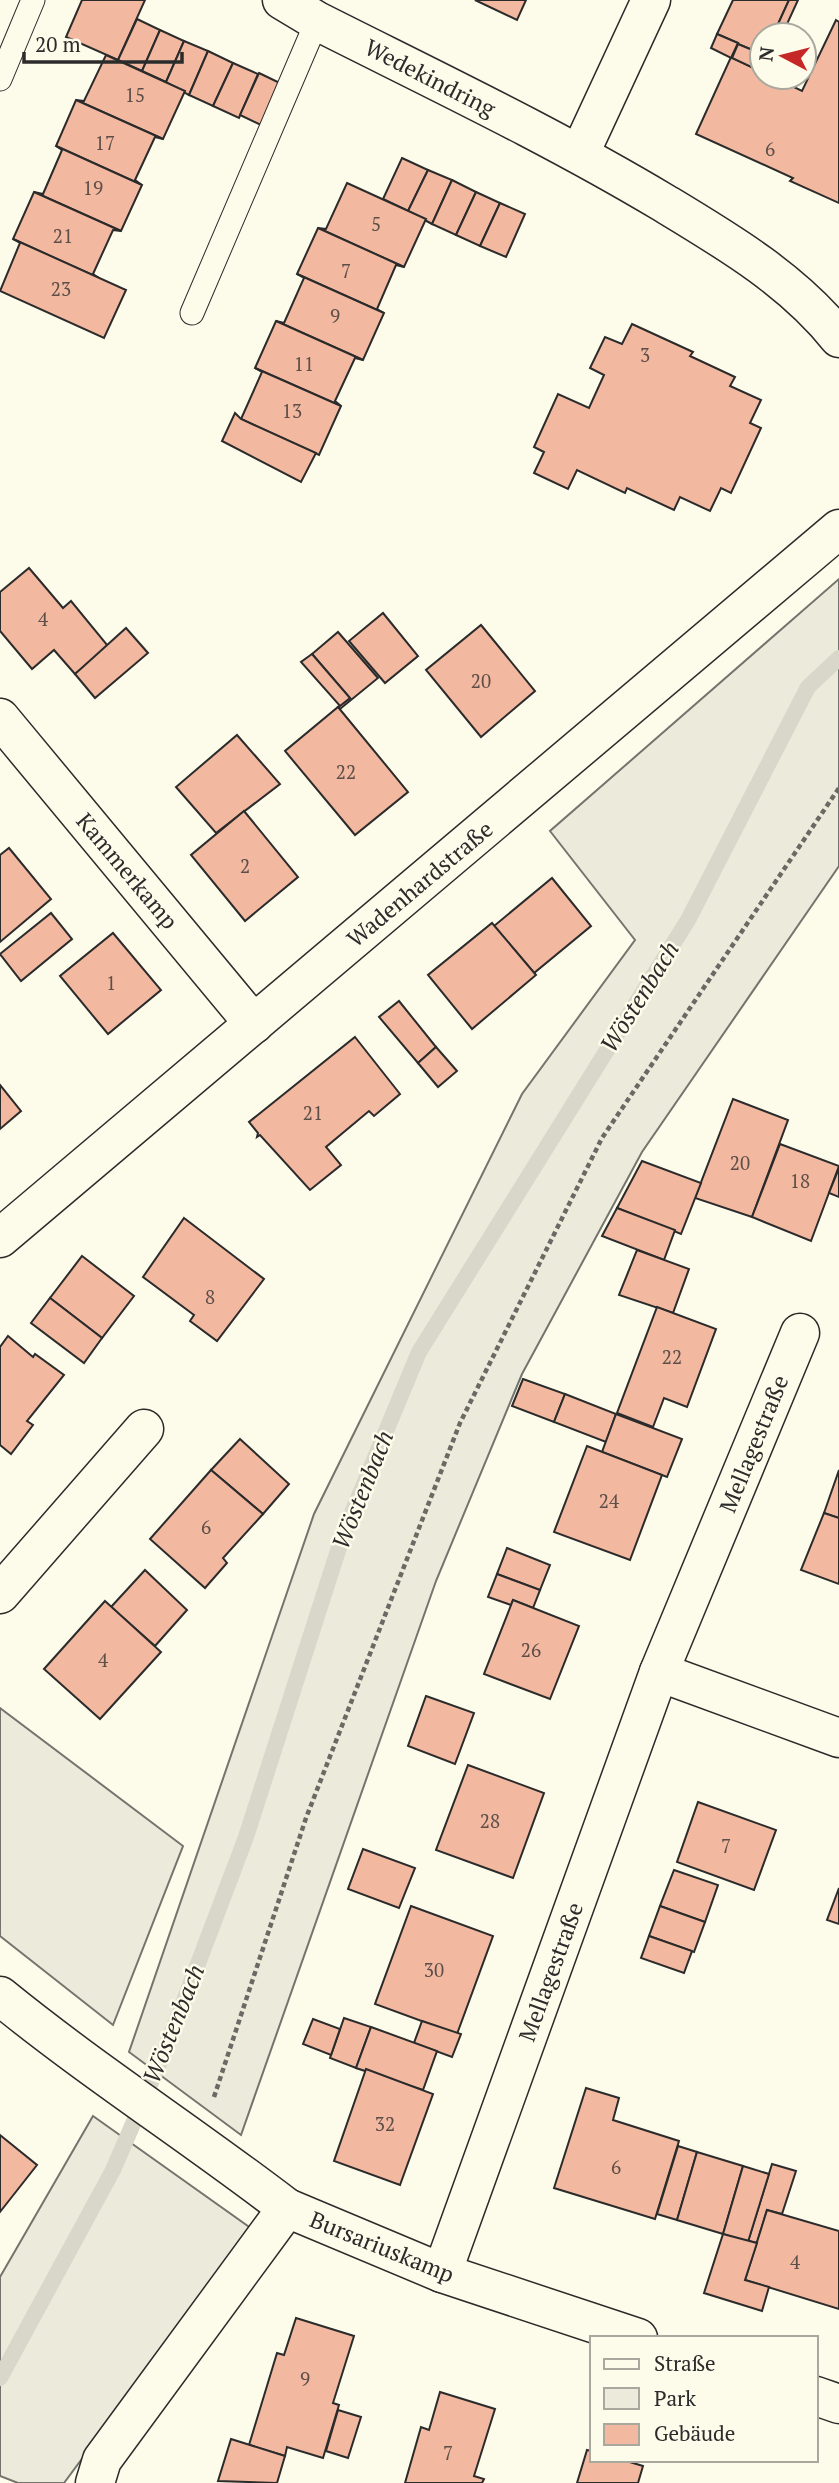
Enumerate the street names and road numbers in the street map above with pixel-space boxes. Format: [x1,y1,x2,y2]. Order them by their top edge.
street label: Wedekindring [360,31,502,124]
street label: Kammerkamp [70,806,185,935]
street label: Wadenhardstraße [340,813,499,954]
street label: Mellagestraße [712,1370,795,1517]
street label: Mellagestraße [511,1898,590,2046]
street label: Bursariuskamp [305,2204,459,2290]

